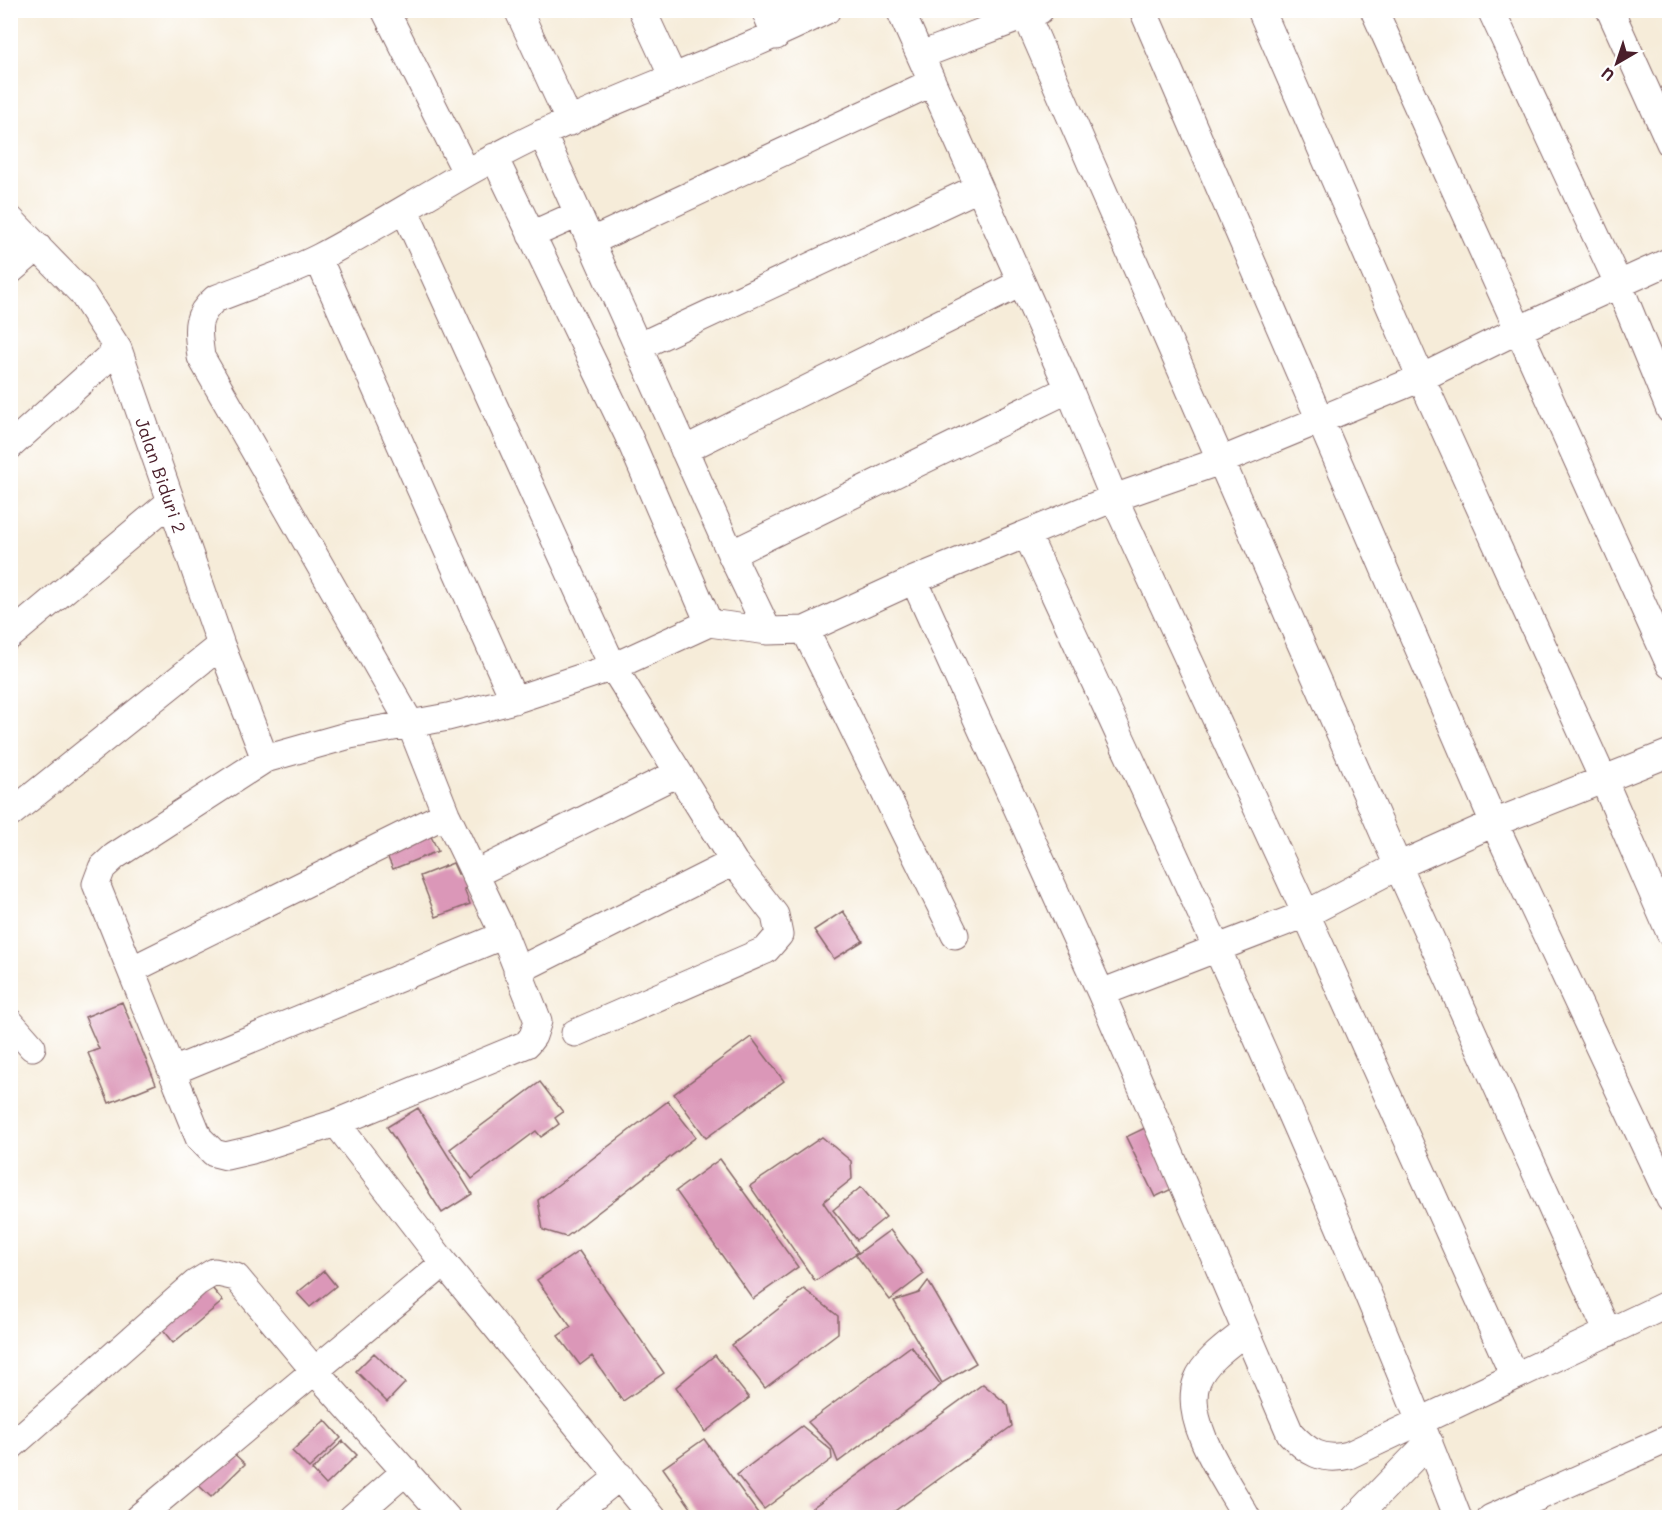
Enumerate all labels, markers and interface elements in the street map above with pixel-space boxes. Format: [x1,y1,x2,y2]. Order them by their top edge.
north arrow [1587,33,1647,93]
text: U [1596,63,1618,87]
street label: Jalan Biduri 2 [130,414,192,536]

